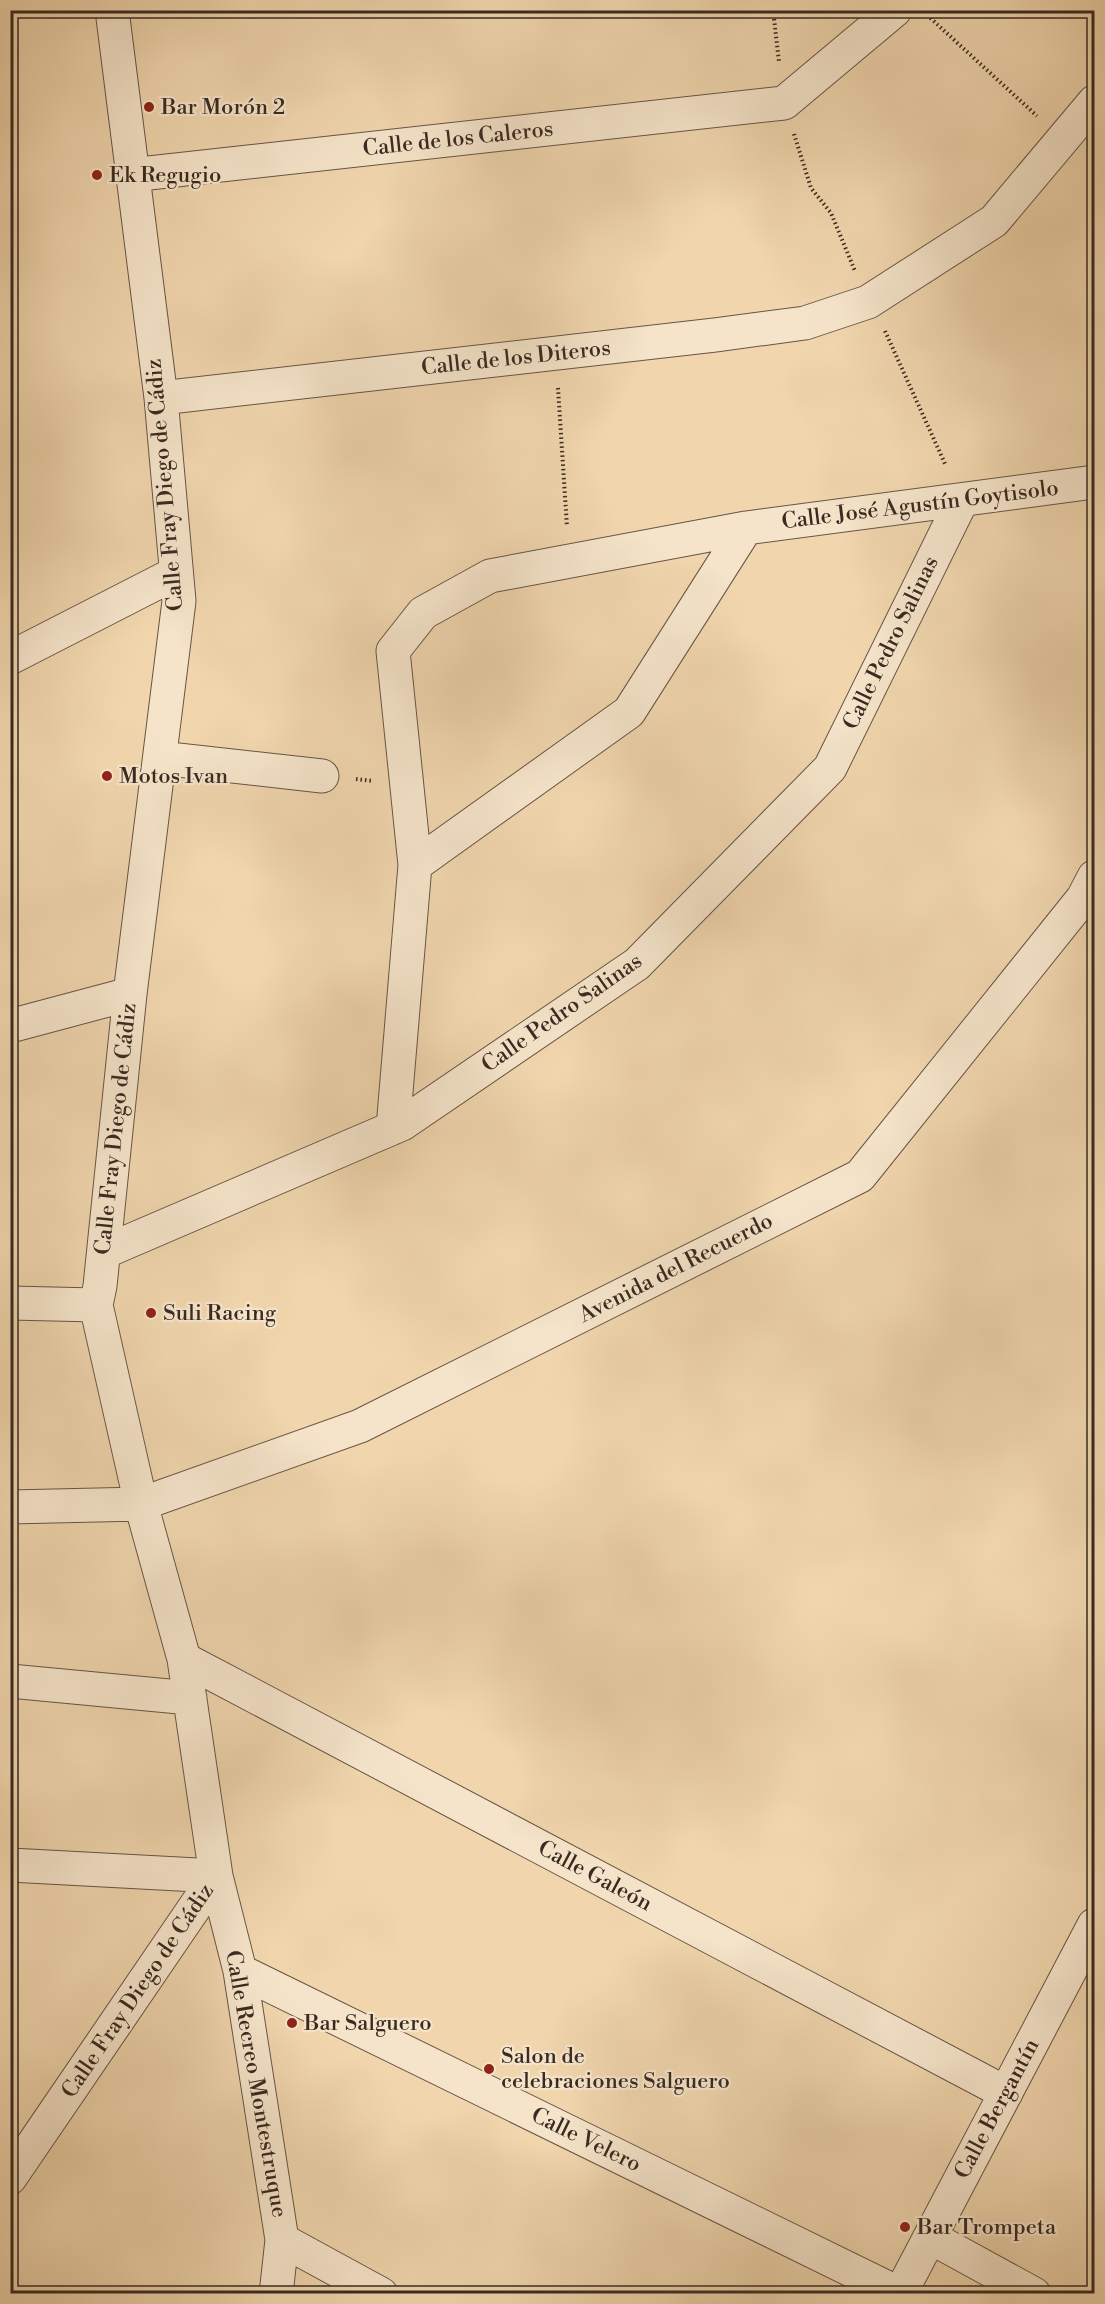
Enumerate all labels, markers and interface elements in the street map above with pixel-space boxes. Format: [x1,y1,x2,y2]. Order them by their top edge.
place label: Bar Morón 2 [160,94,285,121]
marker: Bar Morón 2 [142,100,156,114]
street label: Calle de los Caleros [362,116,554,162]
place label: Ek Regugio [109,162,221,189]
marker: Ek Regugio [90,168,104,182]
street label: Calle de los Diteros [420,335,612,381]
street label: Calle Fray Diego de Cádiz [141,358,189,612]
street label: Calle José Agustín Goytisolo [780,475,1060,535]
street label: Calle Pedro Salinas [837,552,945,734]
place label: Motos Ivan [119,763,228,790]
marker: Motos Ivan [100,769,114,783]
street label: Calle Pedro Salinas [477,948,647,1078]
street label: Calle Fray Diego de Cádiz [89,1002,143,1256]
street label: Avenida del Recuerdo [574,1207,777,1329]
place label: Suli Racing [163,1300,277,1327]
marker: Suli Racing [144,1306,158,1320]
street label: Calle Galeón [533,1835,657,1917]
street label: Calle Fray Diego de Cádiz [56,1878,220,2104]
street label: Calle Recreo Montestruque [219,1948,293,2220]
place label: Bar Salguero [303,2010,432,2037]
marker: Bar Salguero [285,2016,299,2030]
street label: Calle Bergantín [949,2034,1045,2184]
place label: Salon de celebraciones Salguero [501,2043,730,2095]
marker: Salon de celebraciones Salguero [482,2062,496,2076]
street label: Calle Velero [527,2102,645,2178]
place label: Bar Trompeta [916,2214,1057,2241]
marker: Bar Trompeta [898,2220,912,2234]

